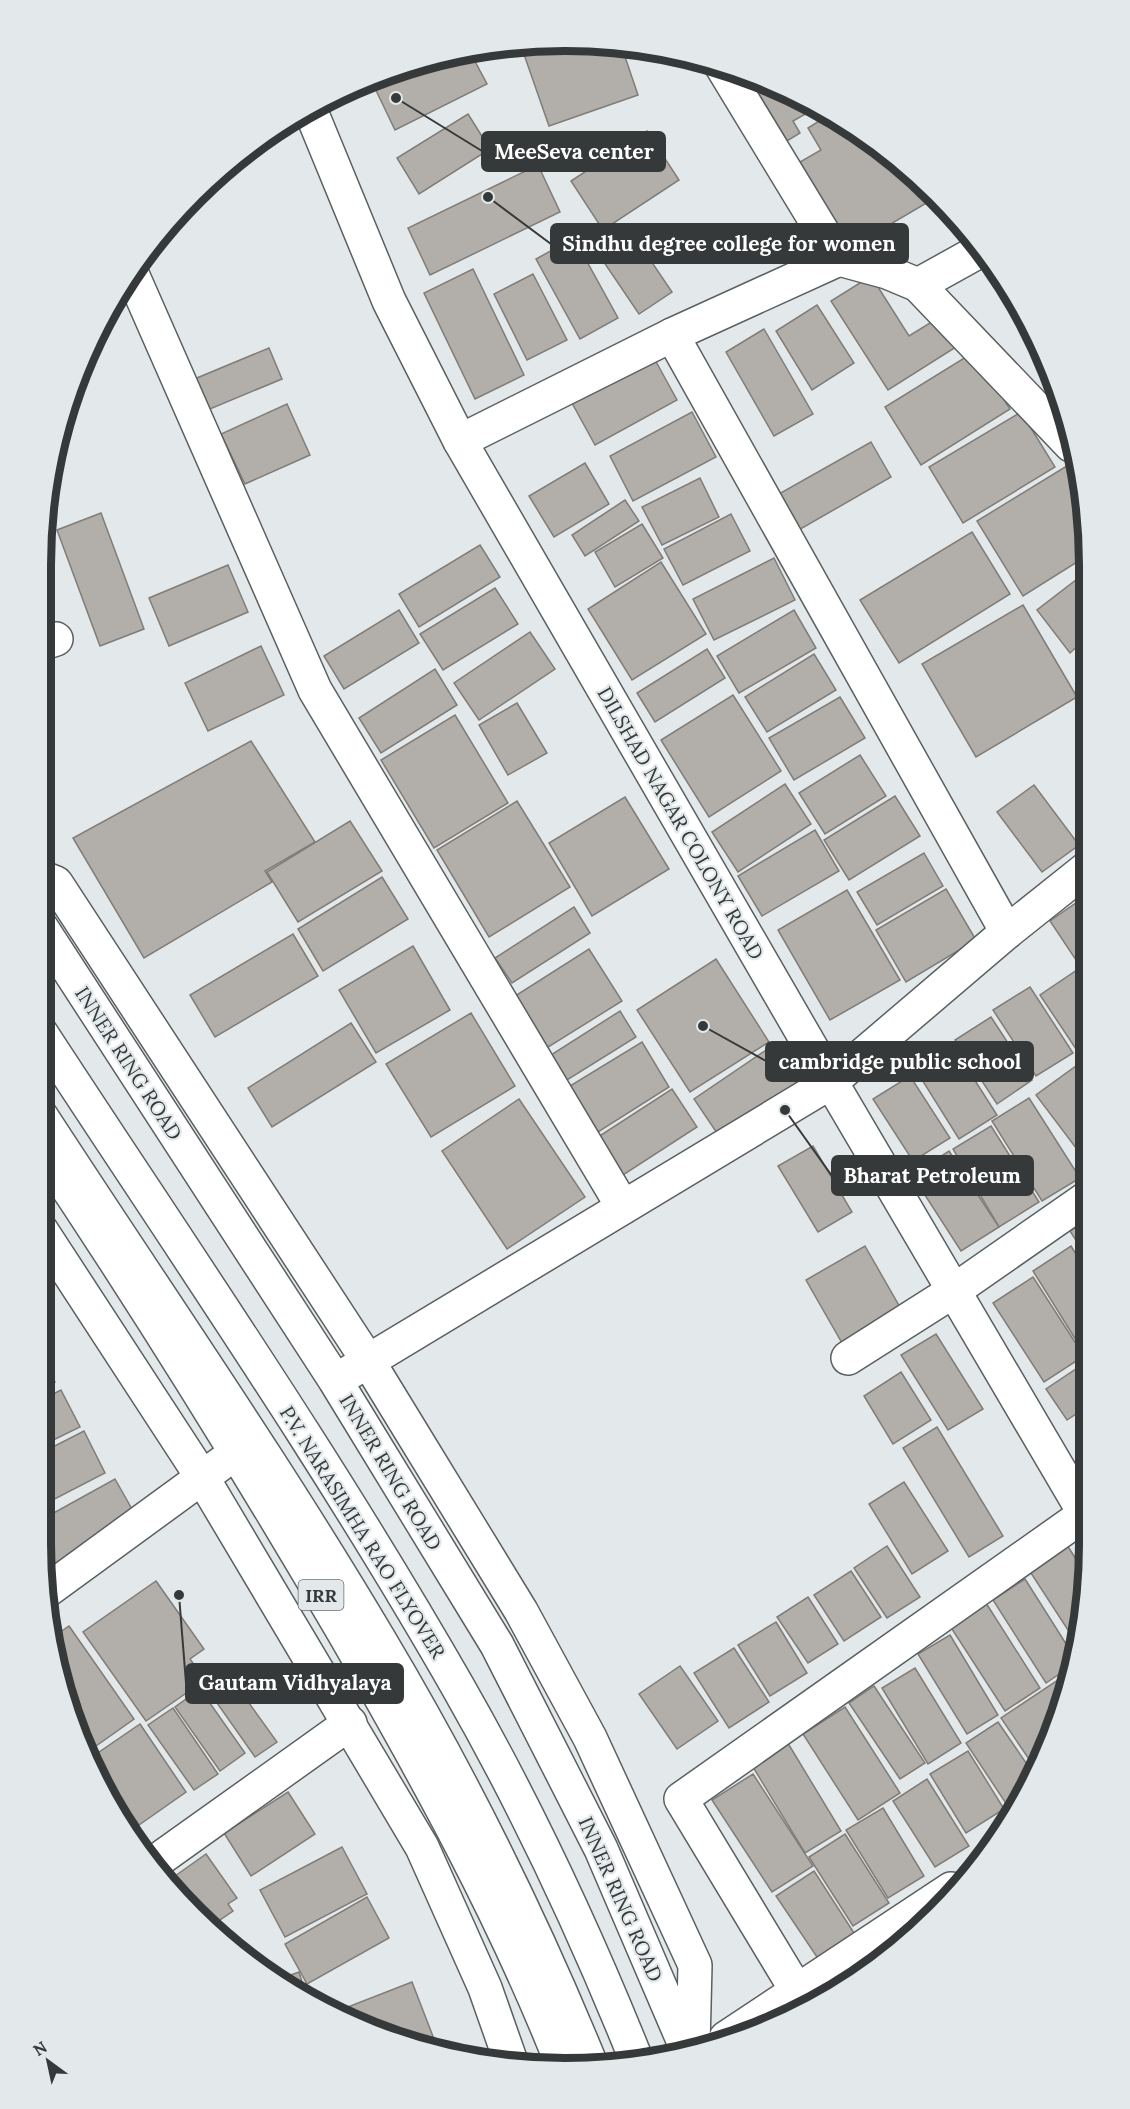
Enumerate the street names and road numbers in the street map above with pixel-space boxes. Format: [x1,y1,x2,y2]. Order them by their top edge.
street label: DILSHAD NAGAR COLONY ROAD [592,682,770,964]
street label: INNER RING ROAD [70,982,188,1144]
street label: INNER RING ROAD [334,1389,448,1555]
street label: P.V. NARASIMHA RAO FLYOVER [275,1401,451,1663]
road number: IRR [298,1580,344,1610]
street label: INNER RING ROAD [573,1813,669,1985]

